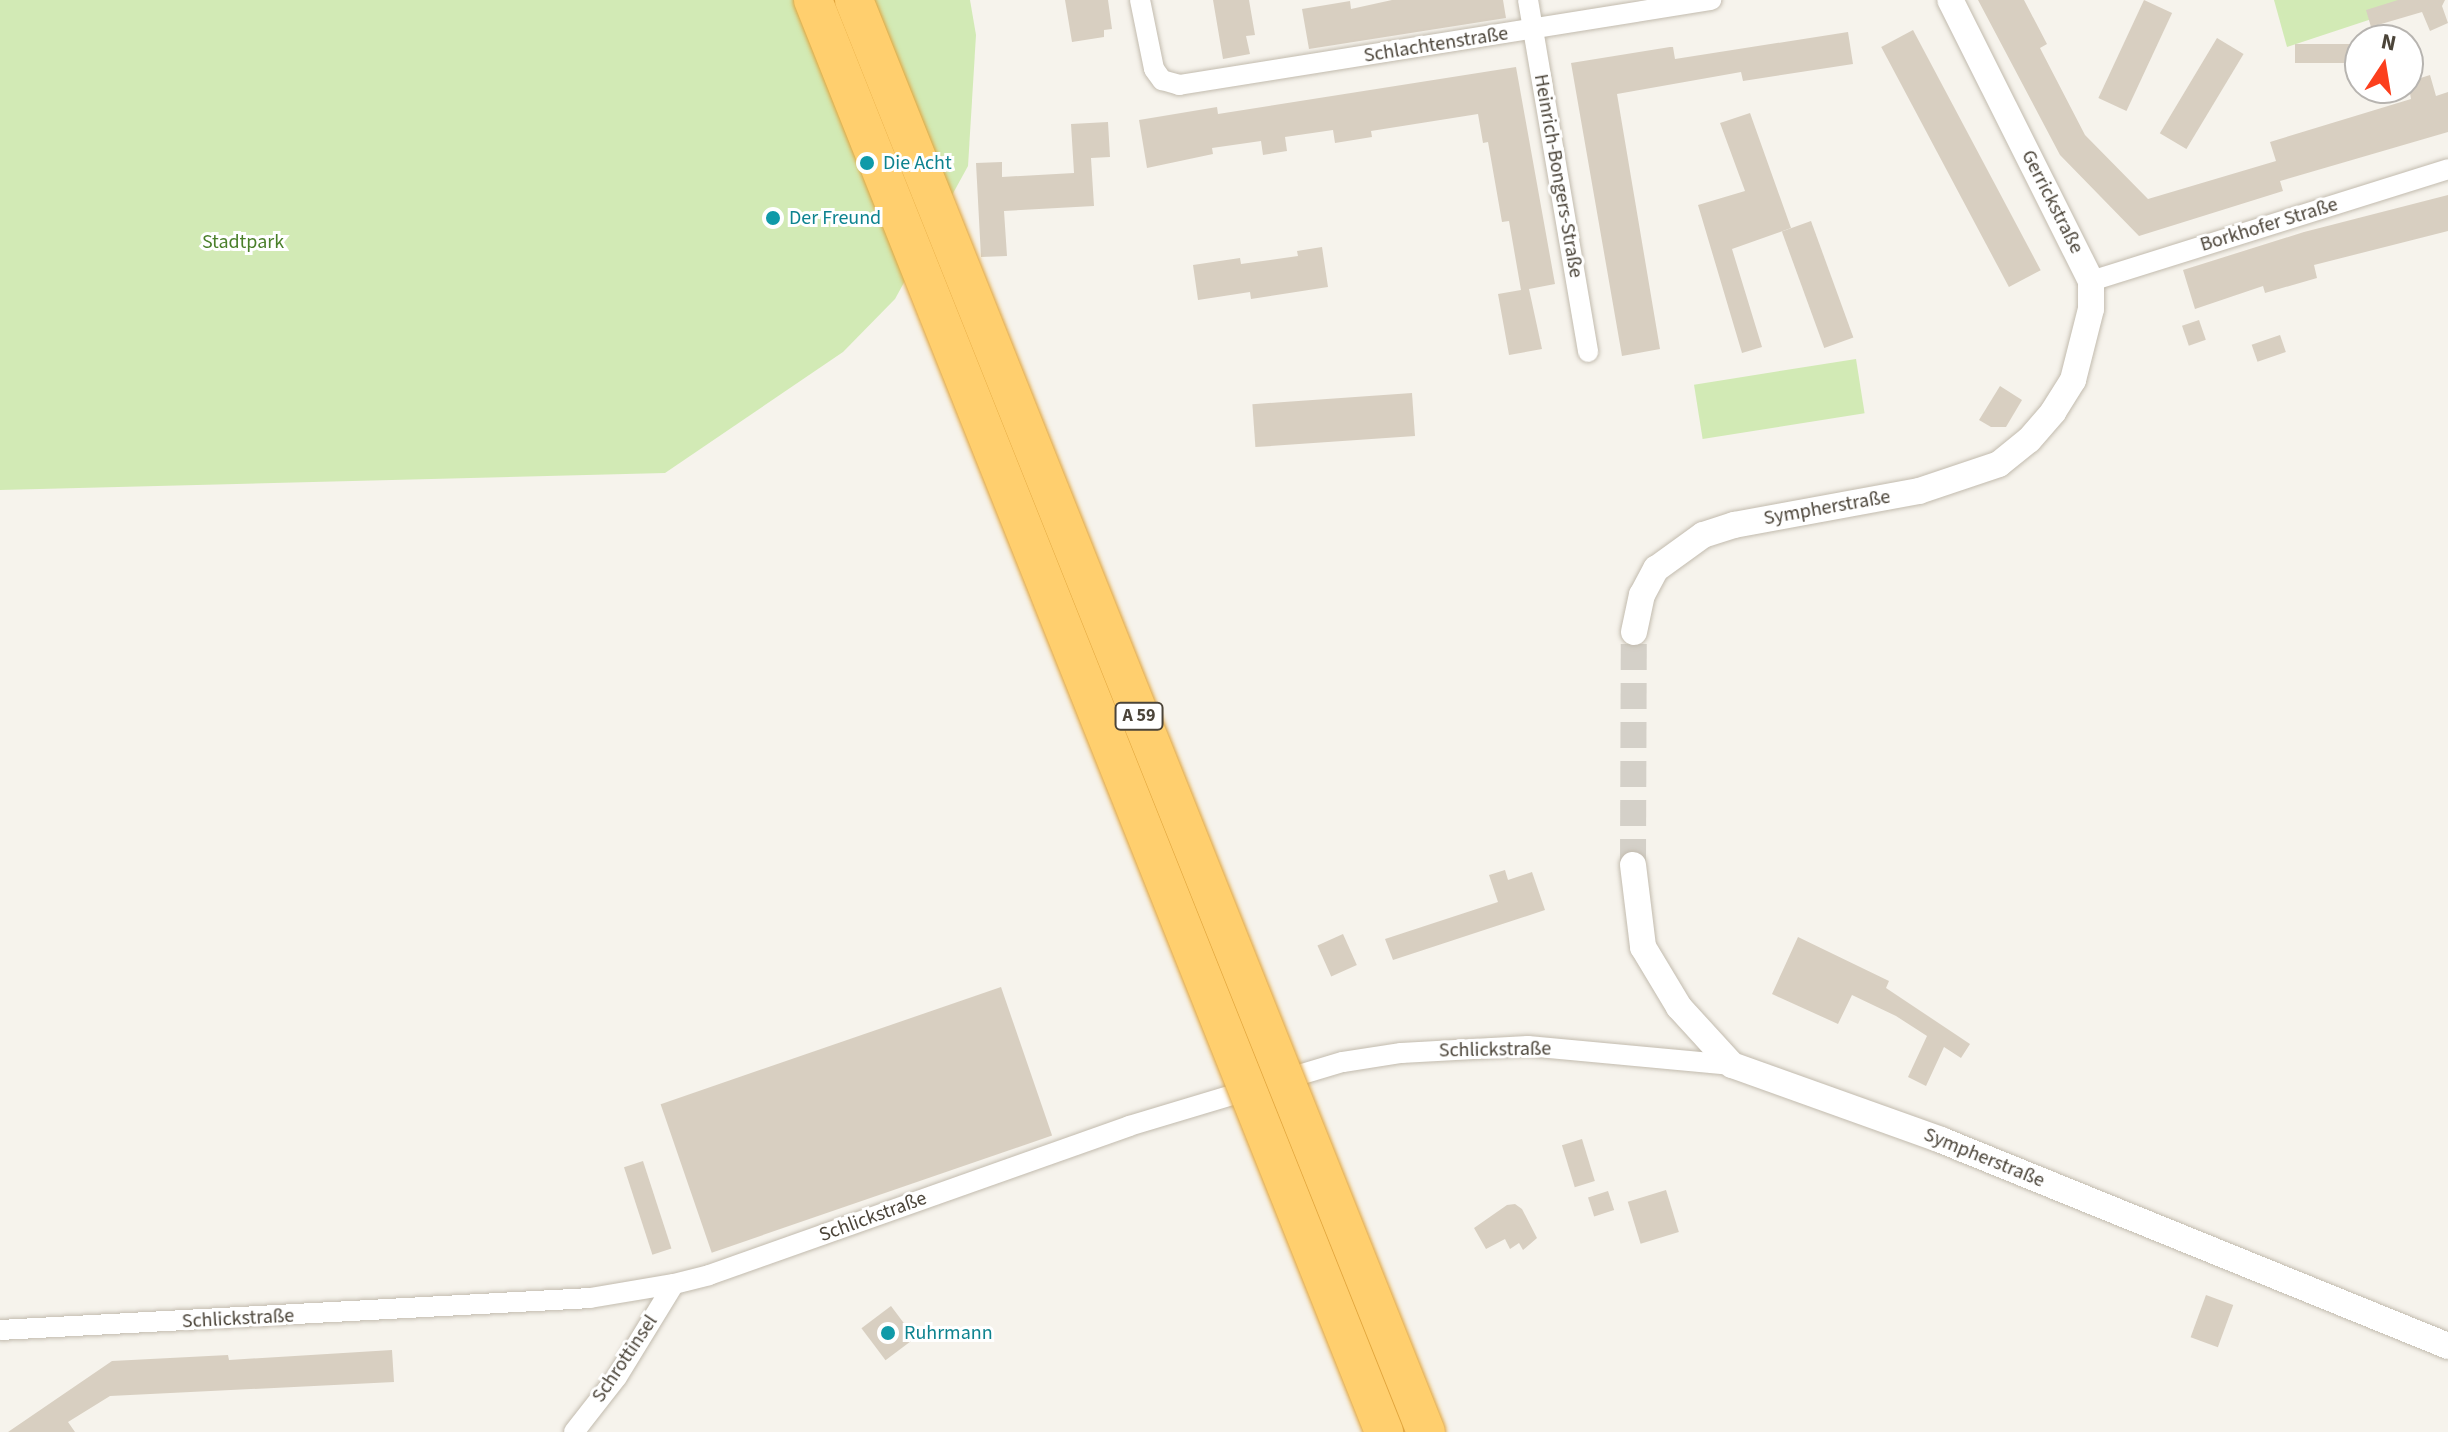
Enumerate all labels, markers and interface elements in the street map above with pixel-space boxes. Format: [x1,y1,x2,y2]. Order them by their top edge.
street label: Schlachtenstraße [1362,22,1510,68]
north arrow [2344,24,2424,104]
text: N [2378,25,2399,60]
street label: Heinrich-Bongers-Straße [1528,72,1588,280]
street label: Gerrickstraße [2016,146,2088,258]
place label: Die Acht [883,151,952,175]
marker: Die Acht [858,154,876,172]
street label: Borkhofer Straße [2197,193,2341,257]
place label: Der Freund [789,206,881,230]
marker: Der Freund [764,209,782,227]
park label: Stadtpark [202,230,284,254]
street label: Sympherstraße [1762,485,1892,531]
road number: A 59 [1113,702,1165,730]
street label: Schlickstraße [1439,1037,1551,1063]
street label: Sympherstraße [1920,1123,2048,1193]
street label: Schlickstraße [816,1186,930,1248]
street label: Schlickstraße [181,1304,295,1334]
street label: Schrottinsel [587,1311,663,1407]
place label: Ruhrmann [904,1321,993,1345]
marker: Ruhrmann [879,1324,897,1342]

